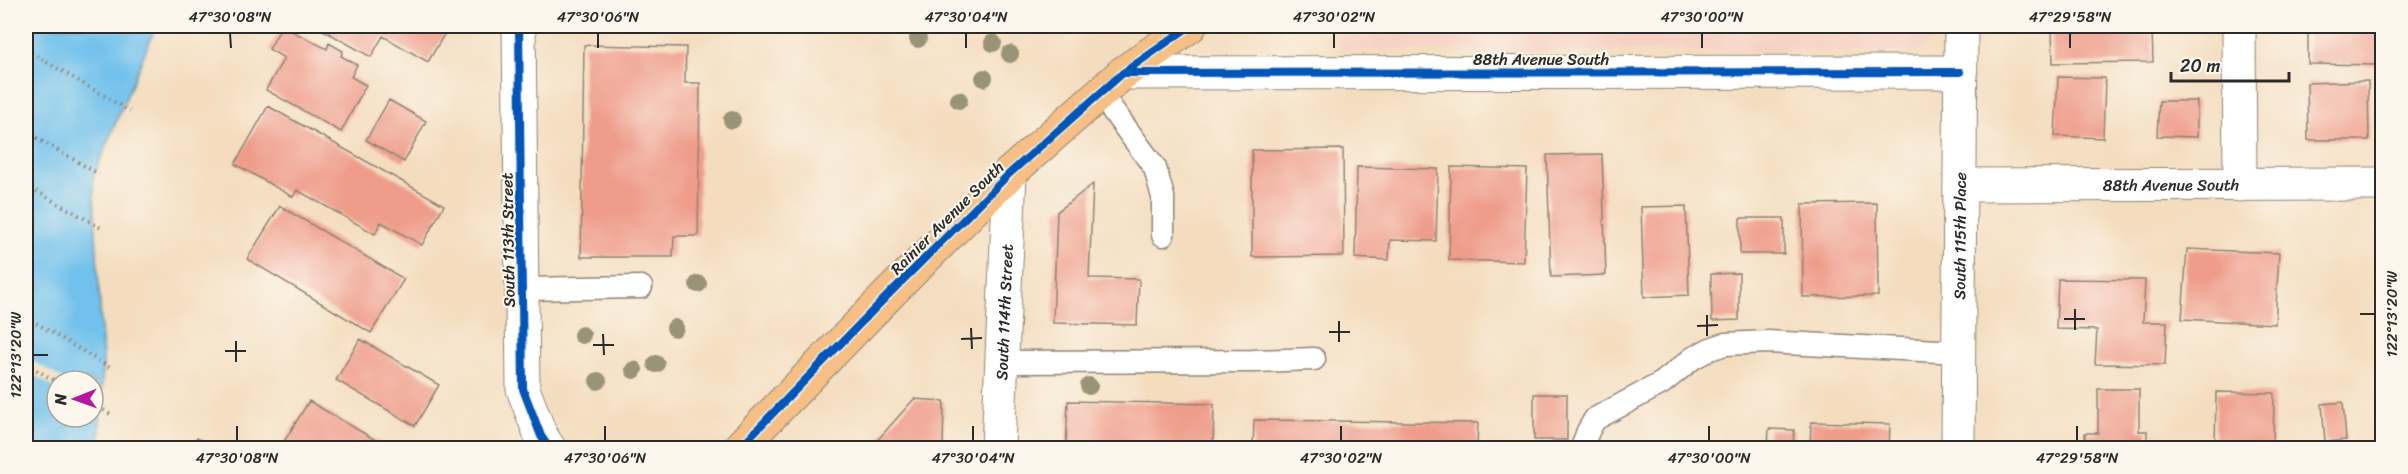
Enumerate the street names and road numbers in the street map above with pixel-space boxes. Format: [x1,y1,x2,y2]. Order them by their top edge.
street label: 88th Avenue South [1473,45,1609,74]
street label: Rainier Avenue South [883,154,1011,282]
street label: 88th Avenue South [2103,170,2239,199]
street label: South 113th Street [492,172,524,308]
street label: South 115th Place [1945,172,1974,300]
street label: South 114th Street [986,243,1021,381]

